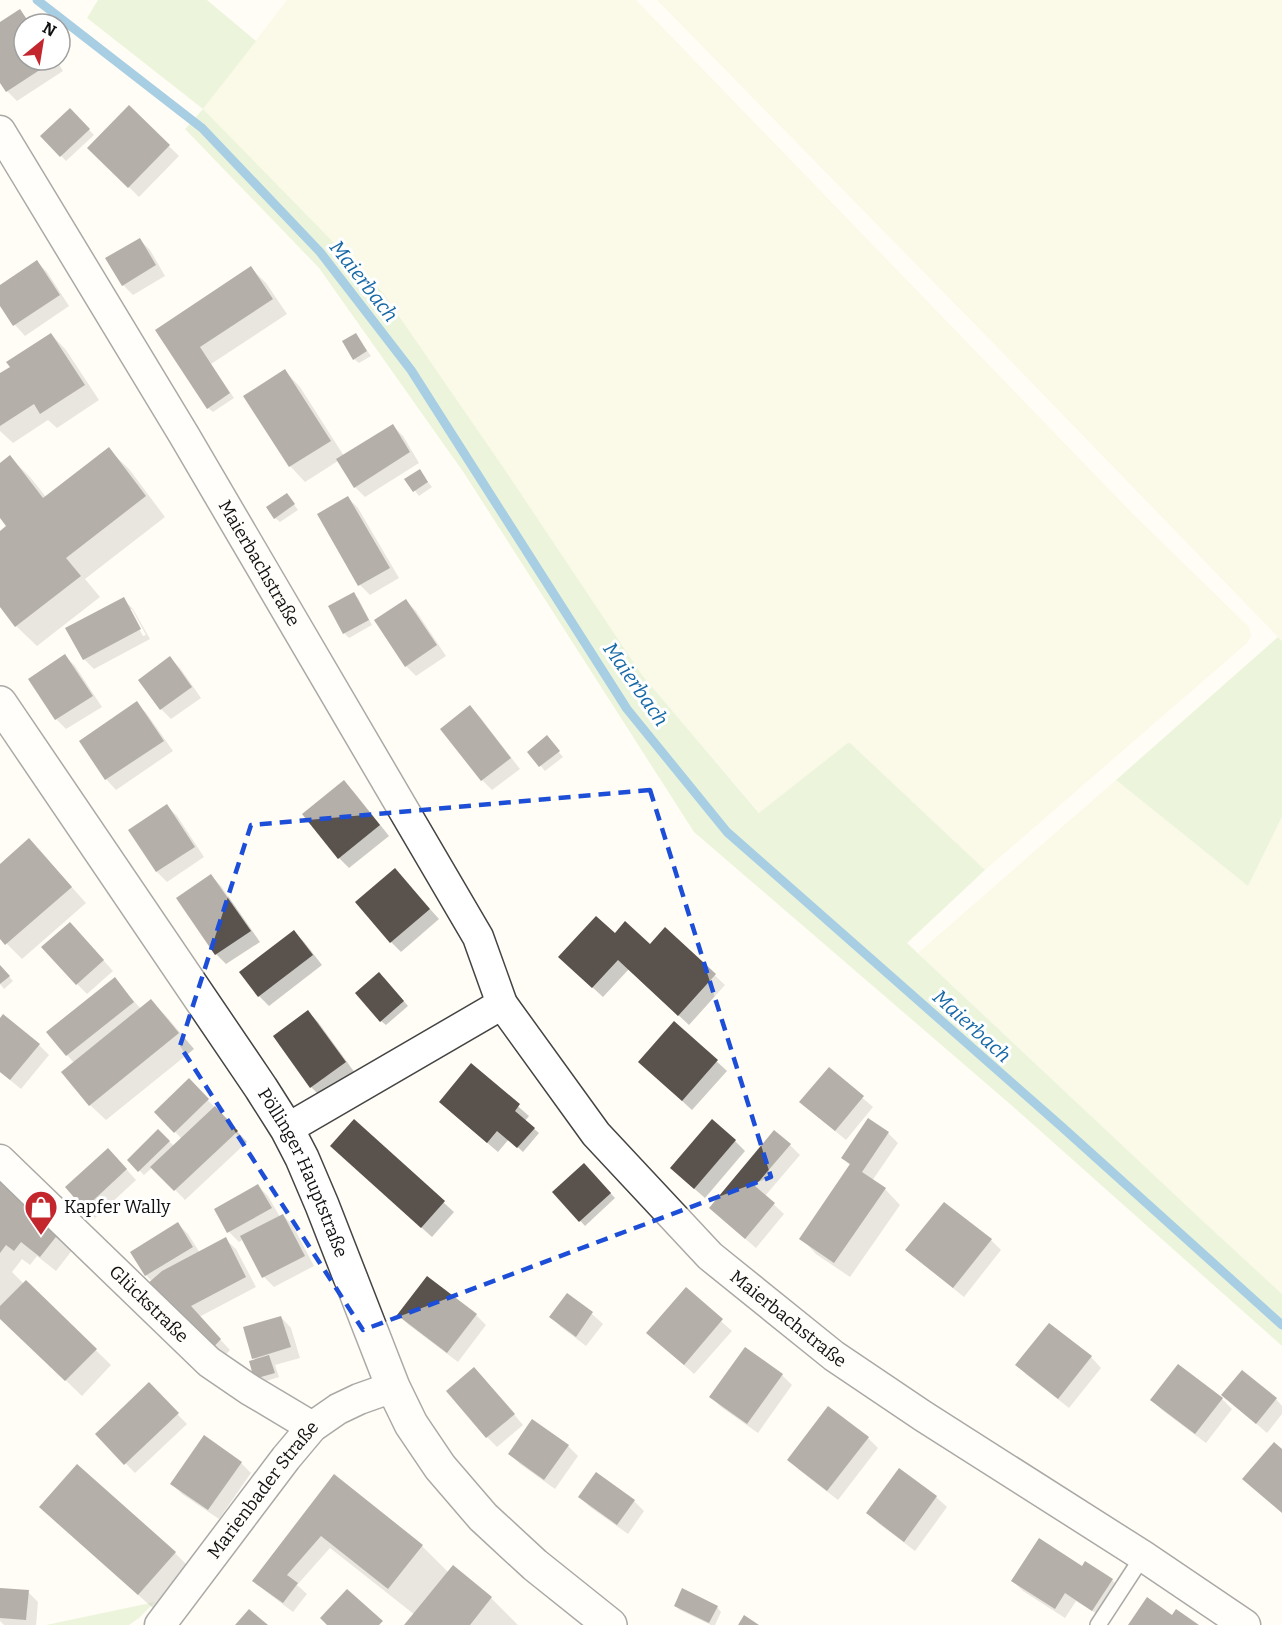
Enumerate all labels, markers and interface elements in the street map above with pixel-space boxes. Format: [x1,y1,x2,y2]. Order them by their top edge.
north arrow [12,12,72,72]
text: N [39,18,59,41]
water label: Maierbach [325,236,403,326]
street label: Maierbachstraße [214,496,305,630]
water label: Maierbach [598,638,674,730]
water label: Maierbach [928,985,1016,1067]
street label: Pöllinger Hauptstraße [253,1084,352,1260]
shop icon: Kapfer Wally [23,1189,59,1236]
place label: Kapfer Wally [64,1196,171,1218]
street label: Glückstraße [105,1261,193,1347]
street label: Maierbachstraße [726,1266,850,1372]
street label: Marienbader Straße [203,1417,323,1563]

